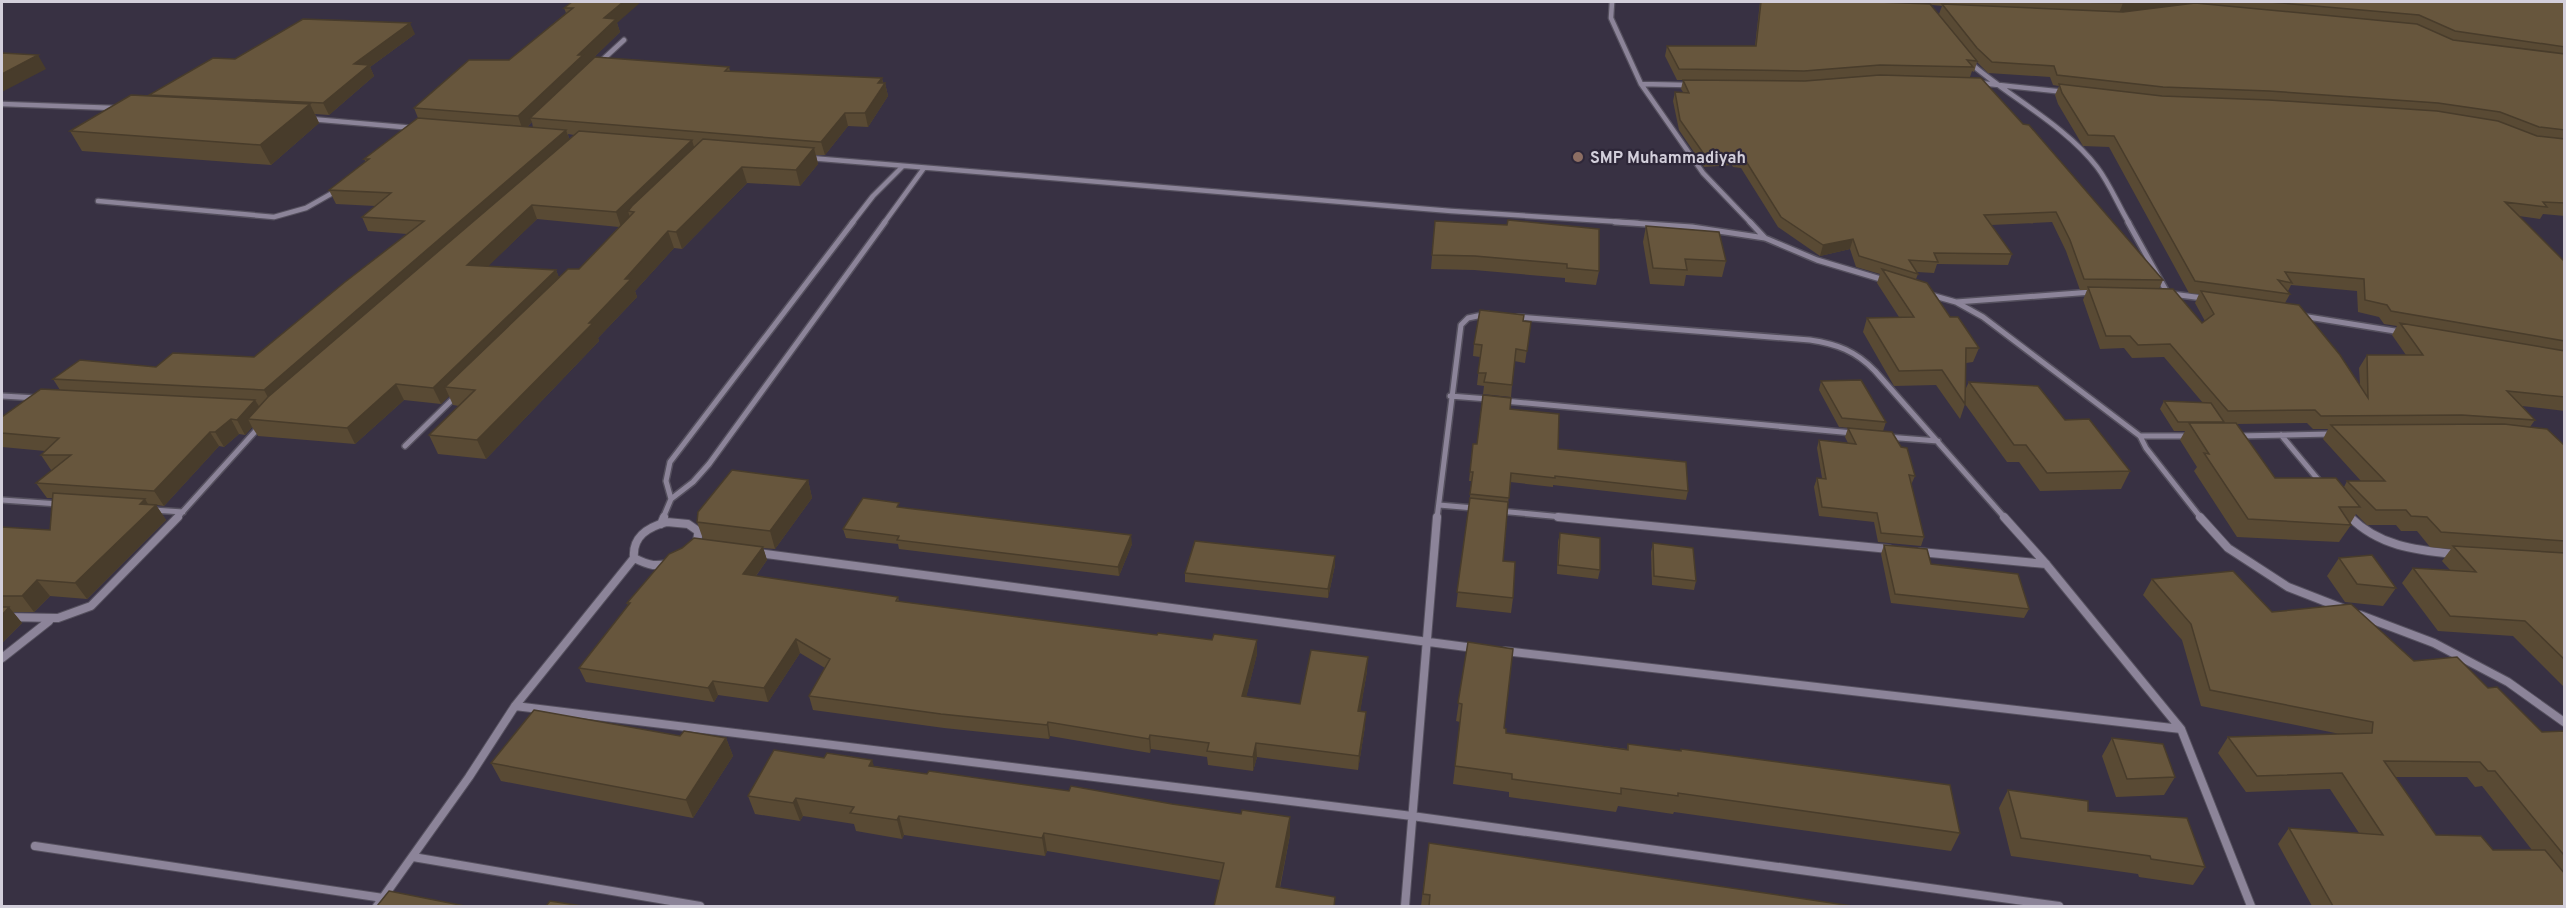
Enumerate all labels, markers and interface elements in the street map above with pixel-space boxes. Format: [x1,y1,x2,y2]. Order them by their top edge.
place label: SMP Muhammadiyah [1590,149,1746,169]
marker: SMP Muhammadiyah [1571,150,1585,164]

